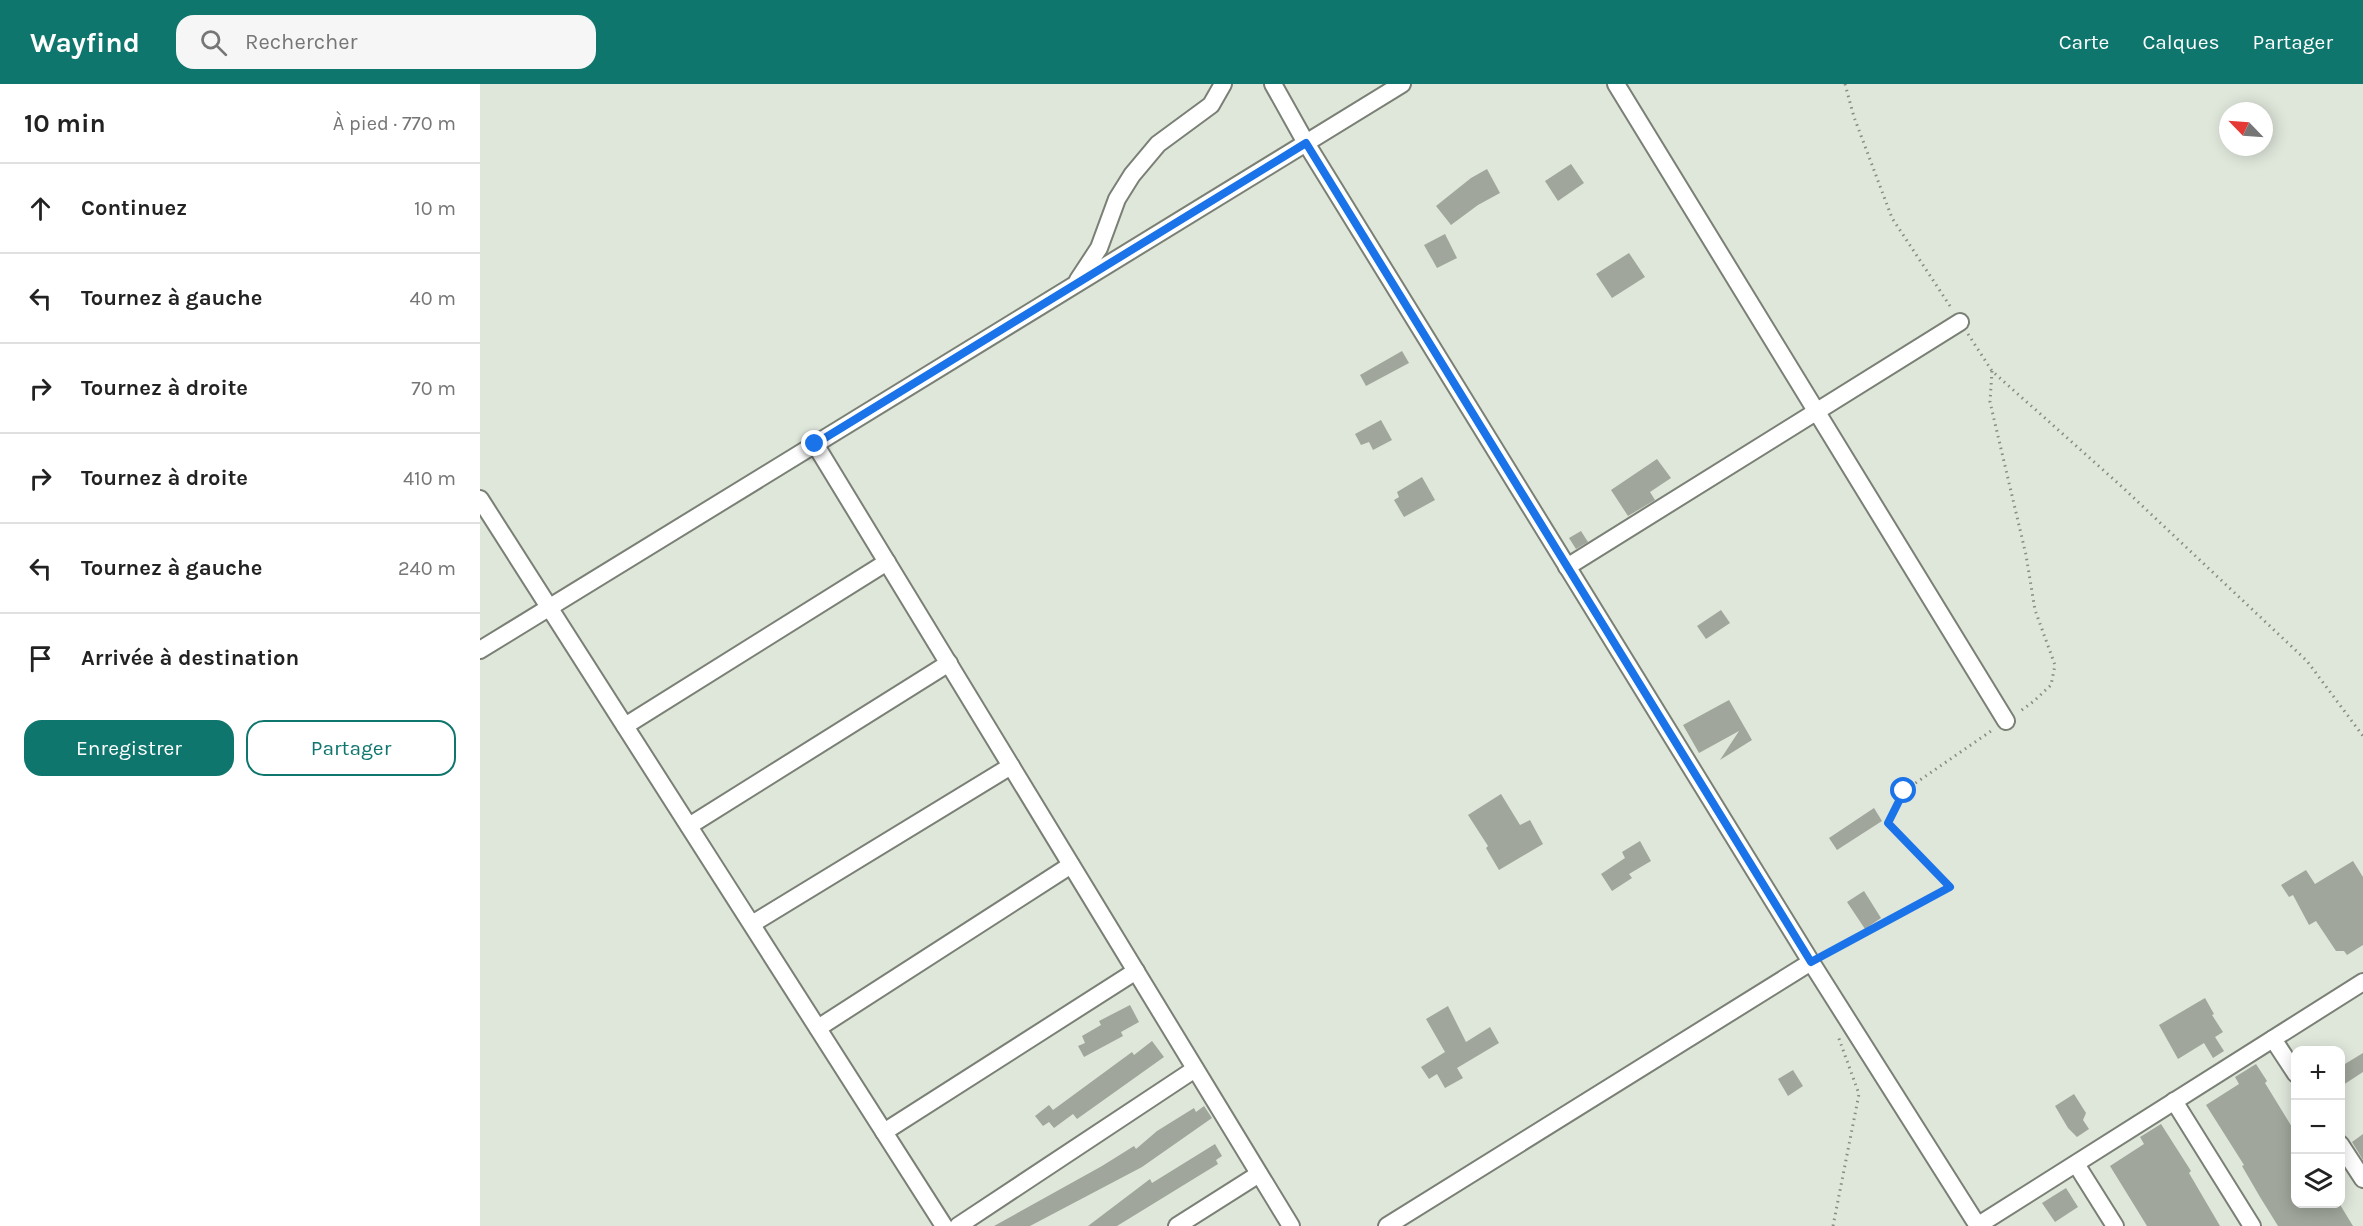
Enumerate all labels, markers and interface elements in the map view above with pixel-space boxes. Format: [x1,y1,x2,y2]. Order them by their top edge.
search box [176,15,596,69]
text: Wayfind [30,26,140,59]
icon: search [197,26,230,59]
text: Rechercher [245,29,358,55]
text: Carte [2059,30,2109,54]
text: Calques [2142,30,2220,54]
text: Partager [2253,30,2333,54]
north arrow [2219,102,2273,156]
text: 10 min [24,108,106,139]
text: À pied · 770 m [333,112,456,135]
icon: ahead [24,192,57,225]
text: Continuez [81,195,187,221]
text: 10 m [414,197,456,220]
icon: left [24,282,57,315]
text: Tournez à gauche [81,285,262,311]
text: 40 m [410,287,456,310]
icon: right [24,372,57,405]
text: Tournez à droite [81,375,248,401]
text: 70 m [411,377,456,400]
route end [801,430,827,456]
icon: right [24,462,57,495]
text: Tournez à droite [81,465,248,491]
text: 410 m [403,467,456,490]
icon: left [24,552,57,585]
text: Tournez à gauche [81,555,262,581]
text: 240 m [398,557,456,580]
icon: arrive [24,642,57,675]
text: Arrivée à destination [81,645,299,671]
button: Enregistrer [24,720,234,776]
button: Partager [246,720,456,776]
route start [1890,777,1916,803]
map controls [2291,1046,2345,1208]
button: + [2291,1046,2345,1100]
button: − [2291,1100,2345,1154]
button: layers [2291,1154,2345,1208]

